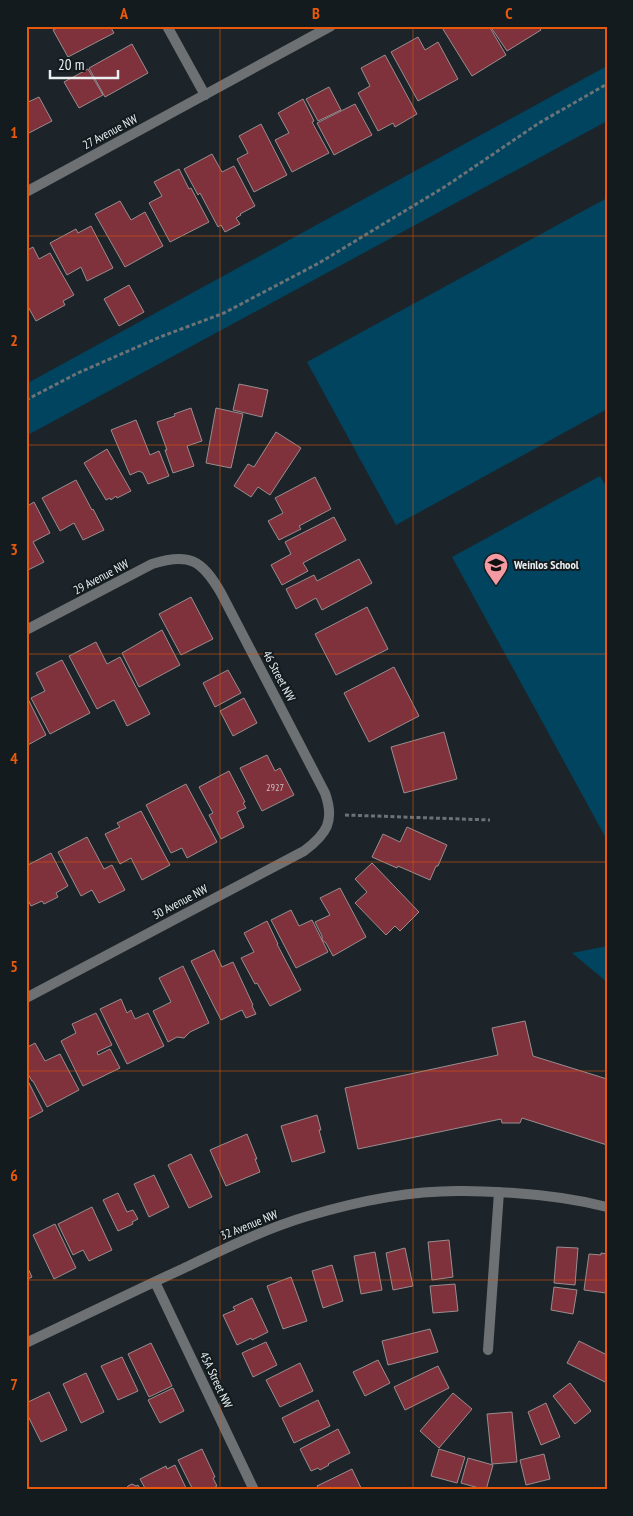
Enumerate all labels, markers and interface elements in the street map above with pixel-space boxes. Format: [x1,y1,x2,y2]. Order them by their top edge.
text: A [119,3,129,23]
text: B [312,3,320,23]
text: C [505,3,513,23]
scale bar [50,48,118,80]
text: 20 m [58,55,84,74]
street label: 27 Avenue NW [80,111,140,152]
text: 1 [10,122,18,142]
text: 2 [10,330,18,350]
text: 3 [10,539,18,559]
school or university icon: Weinlos School [483,552,509,586]
street label: 29 Avenue NW [71,556,131,597]
place label: Weinlos School [513,557,579,572]
street label: 46 Street NW [260,648,299,704]
text: 4 [10,748,18,768]
house number: 2927 [266,781,284,794]
street label: 30 Avenue NW [150,881,210,922]
text: 5 [10,956,18,976]
text: 6 [10,1165,18,1185]
street label: 32 Avenue NW [218,1206,280,1243]
street label: 45A Street NW [197,1349,236,1410]
text: 7 [10,1374,18,1394]

